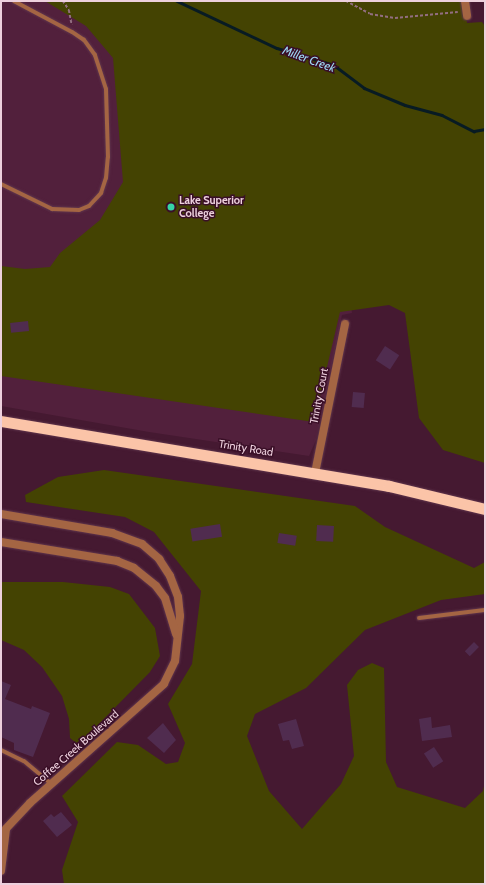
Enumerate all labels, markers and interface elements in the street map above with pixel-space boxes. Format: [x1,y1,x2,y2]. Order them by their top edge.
water label: Miller Creek [281,43,337,75]
place label: Lake Superior College [179,194,244,220]
marker: Lake Superior College [166,202,176,212]
street label: Trinity Court [307,367,331,425]
street label: Trinity Road [218,437,274,459]
street label: Coffee Creek Boulevard [31,707,121,789]

